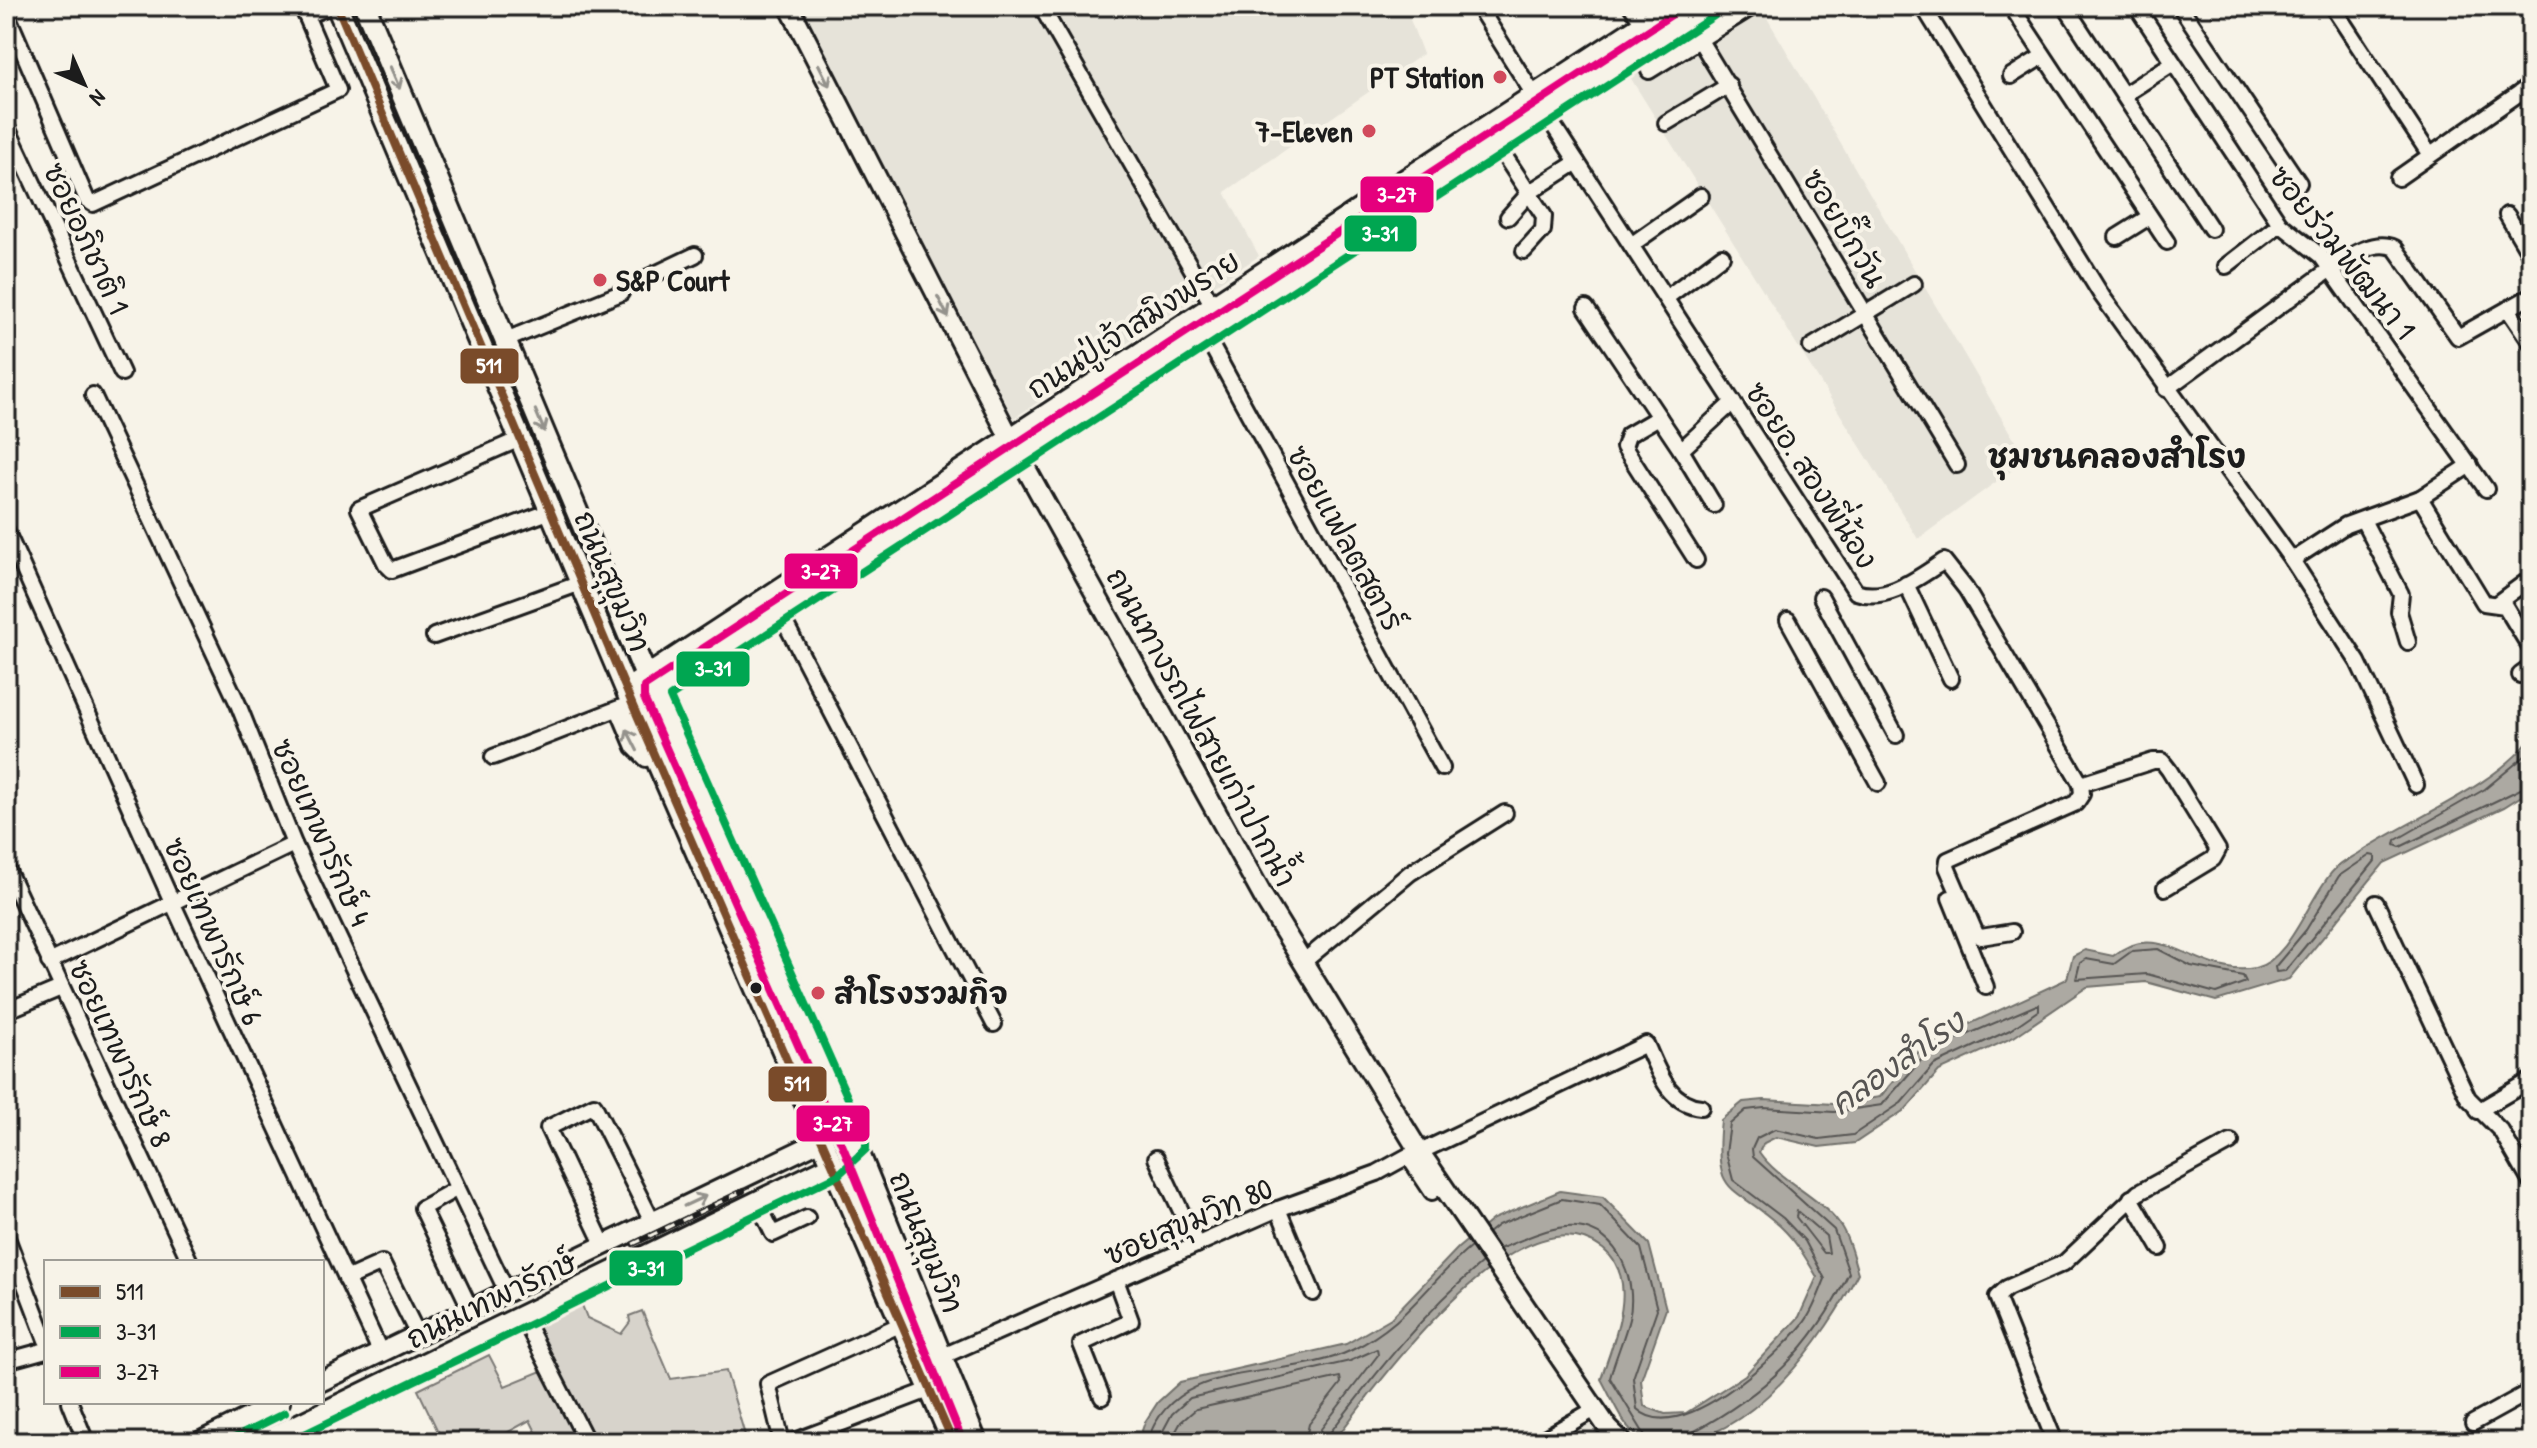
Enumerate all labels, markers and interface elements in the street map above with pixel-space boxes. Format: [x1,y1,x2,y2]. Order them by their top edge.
north arrow [44,44,124,124]
place label: PT Station [1370,57,1484,97]
one-way arrow [817,63,833,87]
one-way arrow [389,65,404,90]
marker: PT Station [1491,68,1509,86]
text: N [83,83,113,113]
place label: 7-Eleven [1255,111,1353,151]
marker: 7-Eleven [1360,122,1378,140]
street label: ซอยอภิชาติ 1 [35,156,139,320]
street label: ซอยร่วมพัฒนา 1 [2261,157,2425,347]
street label: ซอยบิ๊กวัน [1794,158,1902,295]
line badge: 3-27 [1359,175,1435,214]
text: 3-27 [1377,179,1417,209]
line badge: 3-31 [1343,214,1418,253]
text: 3-31 [1362,218,1398,248]
street label: ถนนปู่เจ้าสมิงพราย [1019,240,1249,410]
place label: S&P Court [616,260,731,300]
marker: S&P Court [591,271,609,289]
one-way arrow [936,294,952,318]
line badge: 511 [459,347,520,385]
text: 511 [476,350,502,380]
street label: ซอยอ. สองพี่น้อง [1737,369,1894,576]
one-way arrow [533,408,548,433]
district label: ชุมชนคลองสำโรง [1988,435,2246,481]
street label: ซอยแฟลตสตาร์ [1278,438,1414,638]
street label: ถนนสุขุมวิท [563,504,661,659]
line badge: 3-27 [783,552,859,590]
text: 3-27 [801,556,841,586]
street label: ถนนทางรถไฟสายเก่าปากน้ำ [1097,557,1313,894]
line badge: 3-31 [675,650,751,688]
text: 3-31 [695,653,731,683]
one-way arrow [624,729,639,752]
street label: ซอยเทพารักษ์ 4 [263,732,381,932]
street label: ซอยเทพารักษ์ 6 [155,831,273,1031]
street label: ซอยเทพารักษ์ 8 [60,953,182,1153]
place label: สำโรงรวมกิจ [834,973,1008,1013]
unlabelled marker [748,980,764,996]
marker: สำโรงรวมกิจ [809,984,827,1002]
water label: คลองสำโรง [1821,998,1975,1124]
line badge: 511 [767,1065,828,1103]
text: 511 [784,1068,810,1098]
line badge: 3-27 [795,1104,871,1143]
text: 3-27 [813,1108,853,1138]
street label: ถนนสุขุมวิท [878,1165,974,1320]
street label: ซอยสุขุมวิท 80 [1098,1168,1279,1277]
one-way arrow [683,1193,707,1208]
street label: ถนนเทพารักษ์ [399,1240,584,1358]
line badge: 3-31 [608,1249,684,1287]
text: 3-31 [628,1253,664,1283]
legend [44,1260,324,1404]
text: 511 [116,1275,144,1307]
text: 3-31 [116,1315,156,1347]
text: 3-27 [116,1355,160,1387]

